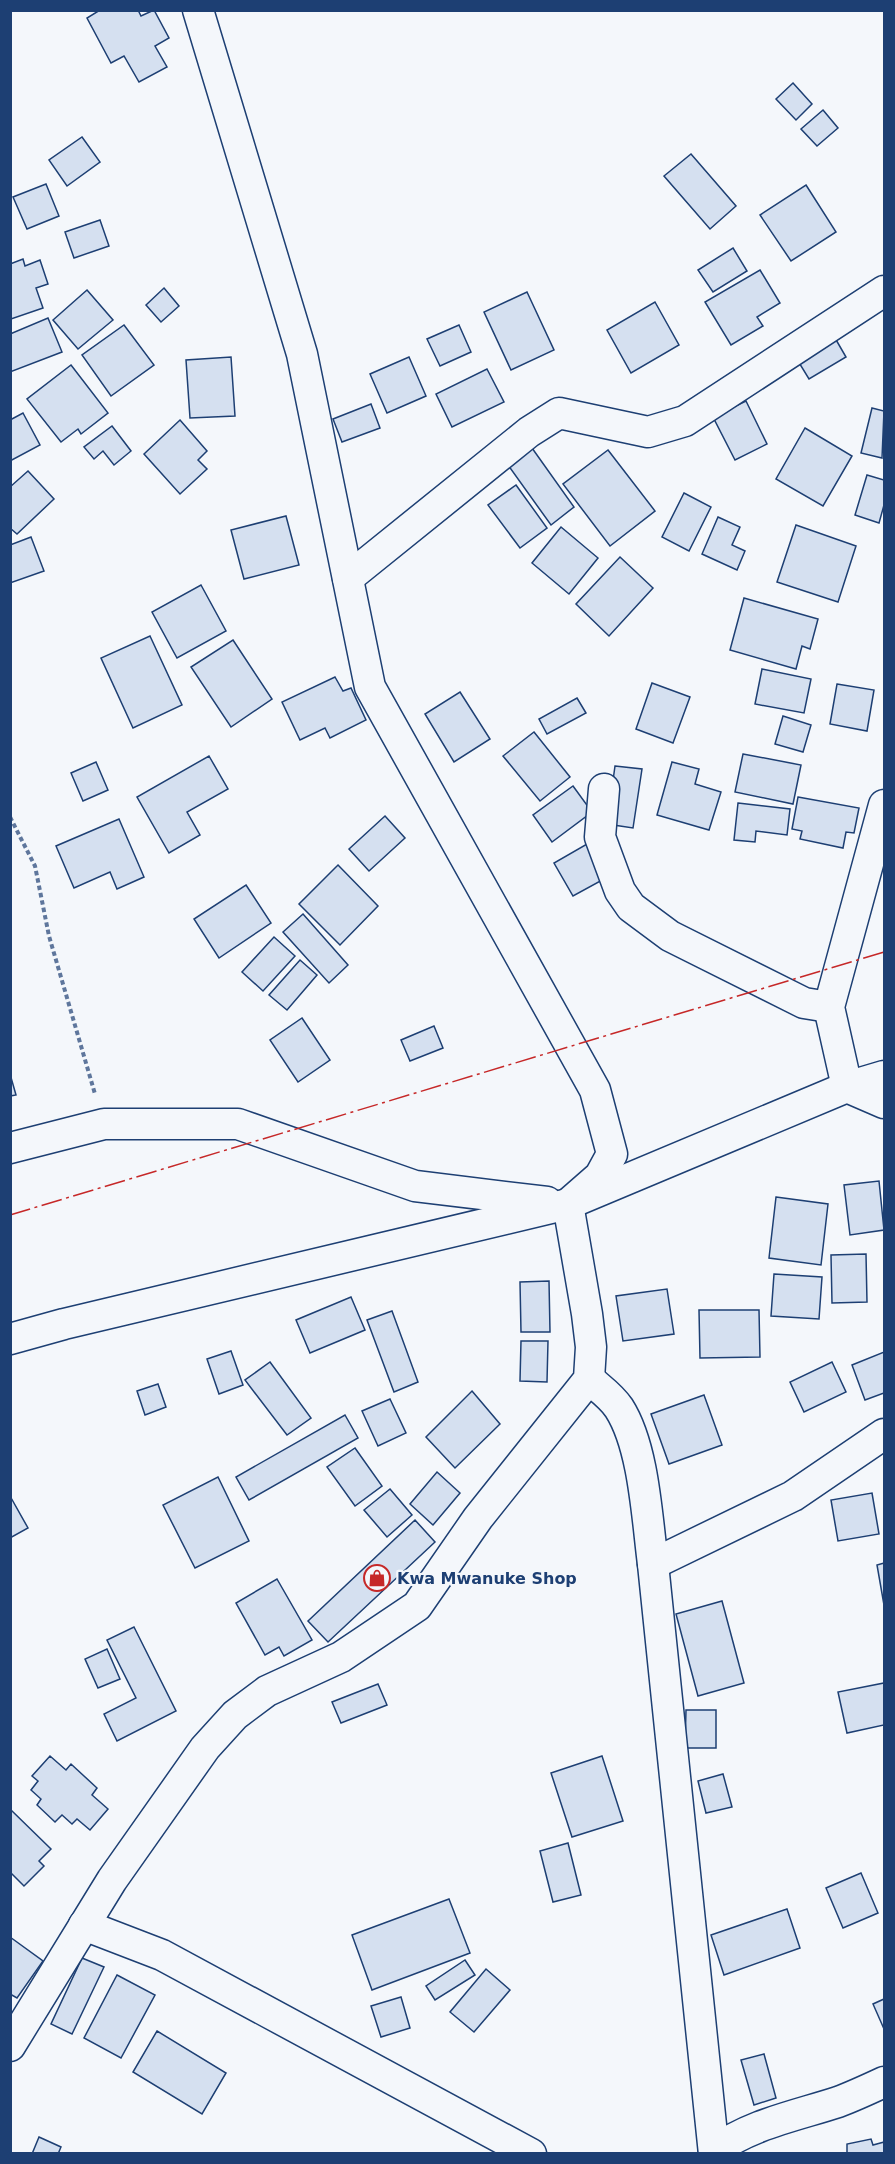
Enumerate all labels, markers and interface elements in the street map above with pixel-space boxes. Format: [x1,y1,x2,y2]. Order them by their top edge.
shop icon: Kwa Mwanuke Shop [362,1563,392,1593]
place label: Kwa Mwanuke Shop [397,1569,577,1588]

